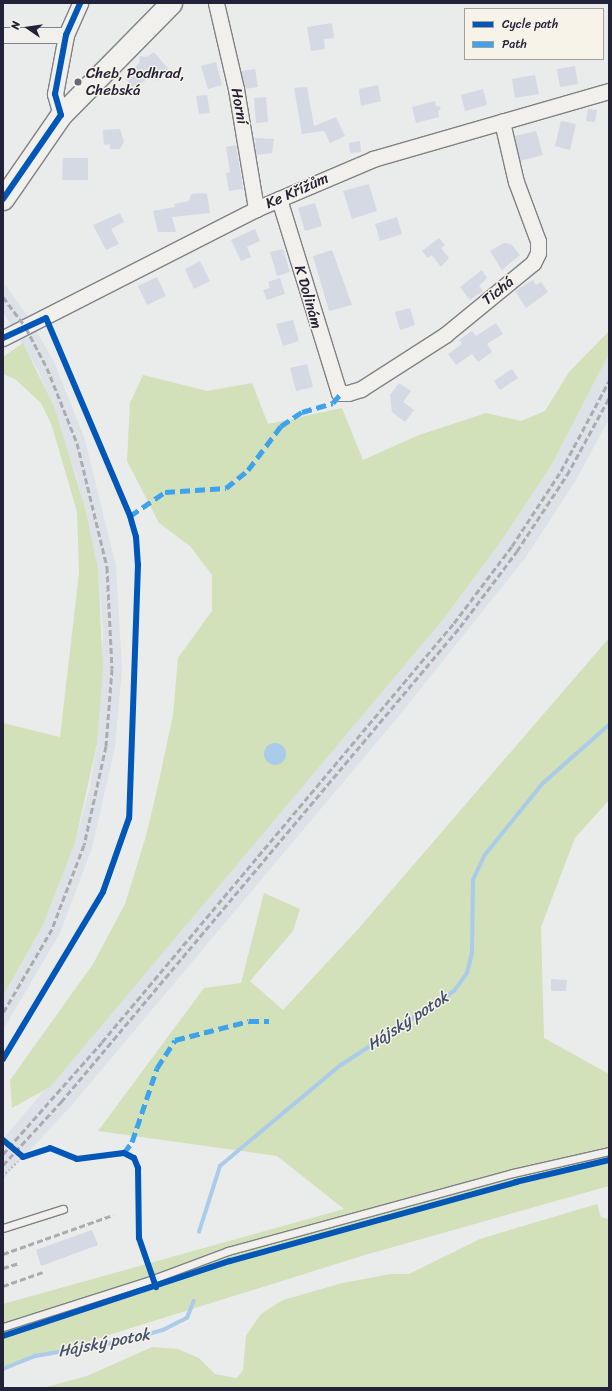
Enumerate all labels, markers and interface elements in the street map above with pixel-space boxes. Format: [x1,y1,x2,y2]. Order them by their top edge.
north arrow [8,8,48,48]
legend [464,8,604,60]
text: Cycle path [502,13,558,35]
text: N [6,19,26,31]
text: Path [502,33,527,55]
place label: Cheb, Podhrad, Chebská [86,64,185,99]
marker: Cheb, Podhrad, Chebská [73,77,83,87]
street label: Horní [227,86,251,126]
street label: Ke Křížům [263,169,331,213]
street label: K Dolinám [290,263,326,331]
street label: Tichá [479,273,517,309]
water label: Hájský potok [364,988,452,1054]
water label: Hájský potok [56,1325,152,1361]

